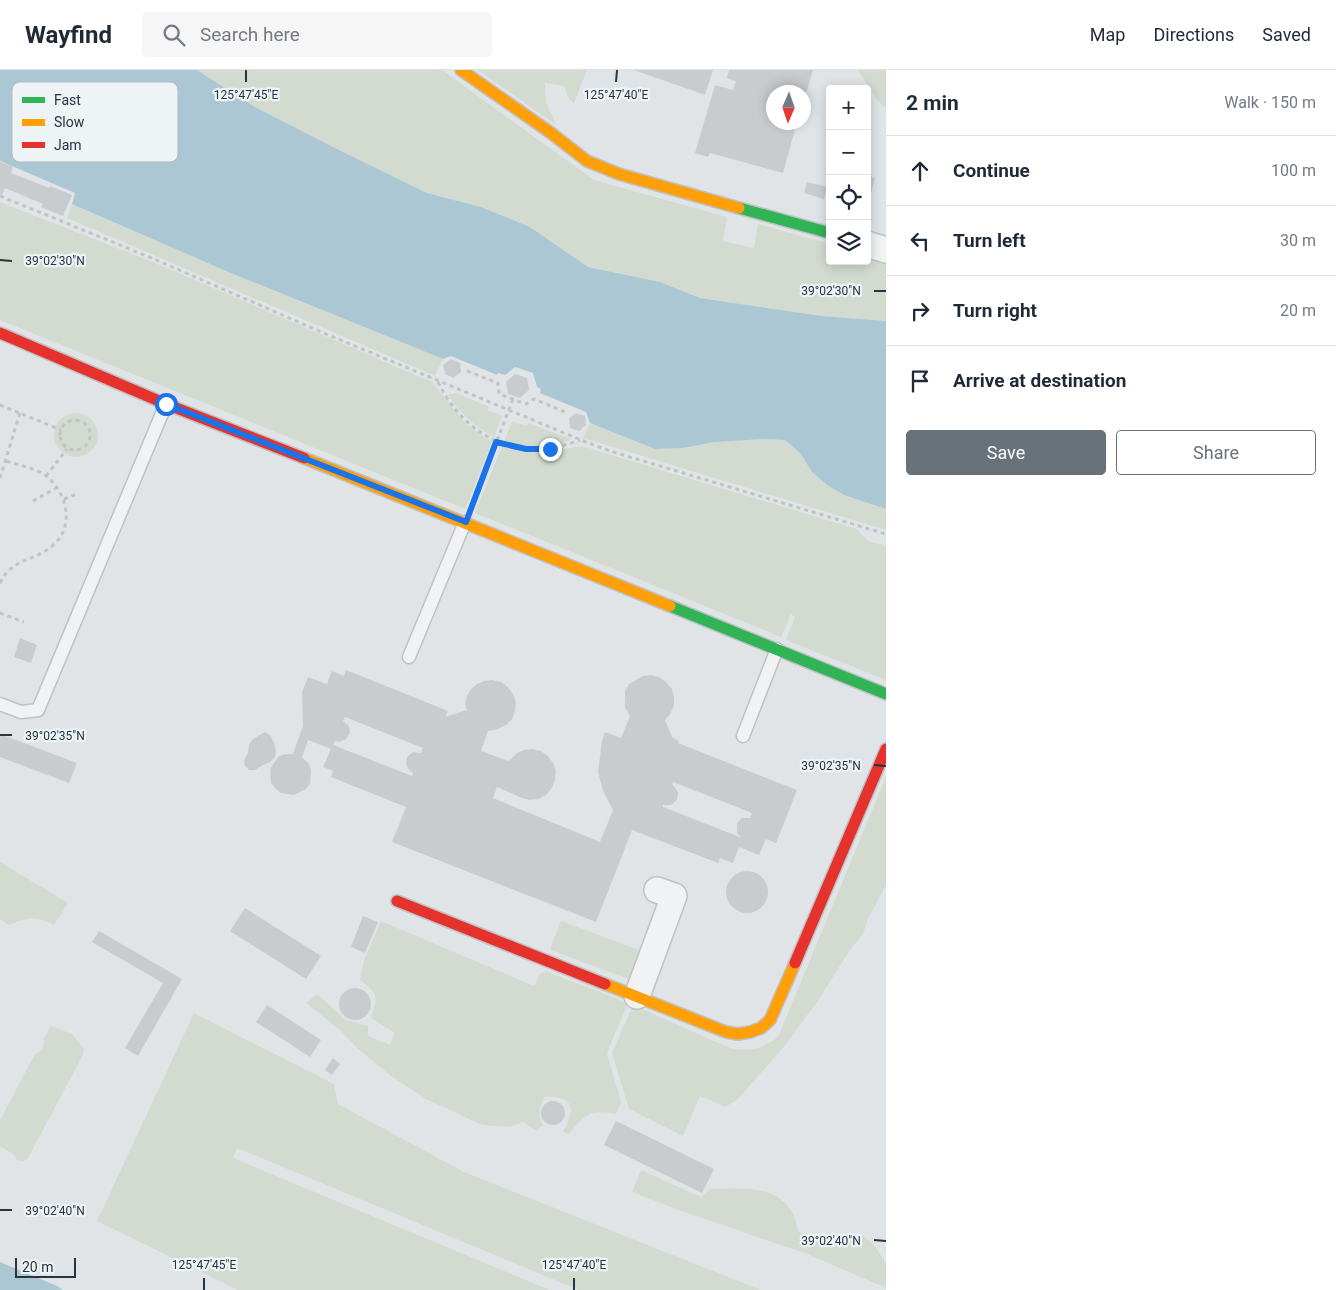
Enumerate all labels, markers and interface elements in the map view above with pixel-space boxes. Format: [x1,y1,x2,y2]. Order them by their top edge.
search box [142,12,492,57]
text: Wayfind [25,21,112,49]
icon: search [160,21,188,49]
text: Search here [200,23,300,46]
text: Map [1090,24,1125,45]
text: Directions [1153,24,1234,45]
text: Saved [1262,24,1311,45]
legend [12,82,178,162]
north arrow [766,85,811,130]
map controls [826,85,871,265]
button: + [826,85,871,130]
text: 125°47'45"E [214,88,278,102]
text: 125°47'40"E [584,88,648,102]
text: 2 min [906,91,959,115]
text: Fast [54,92,81,108]
text: Walk · 150 m [1224,93,1316,112]
text: Slow [54,114,85,130]
button: − [826,130,871,175]
text: Jam [54,137,82,153]
icon: ahead [906,157,934,185]
text: Continue [953,159,1030,182]
text: 100 m [1271,161,1316,180]
button: locate [826,175,871,220]
button: layers [826,220,871,265]
icon: left [906,227,934,255]
text: Turn left [953,229,1026,252]
text: 30 m [1280,231,1316,250]
text: 39°02'30"N [25,254,85,268]
text: 39°02'30"N [801,284,861,298]
icon: right [906,297,934,325]
text: Turn right [953,299,1037,322]
text: 20 m [1280,301,1316,320]
icon: arrive [906,367,934,395]
text: Arrive at destination [953,369,1126,392]
route start [155,393,178,416]
button: Save [906,430,1106,475]
button: Share [1116,430,1316,475]
route end [539,438,562,461]
text: 39°02'35"N [25,729,85,743]
text: 39°02'35"N [801,759,861,773]
text: 39°02'40"N [25,1204,85,1218]
text: 39°02'40"N [801,1234,861,1248]
scale bar [15,1255,76,1278]
text: 125°47'45"E [172,1258,236,1272]
text: 125°47'40"E [542,1258,606,1272]
text: 20 m [22,1259,54,1275]

